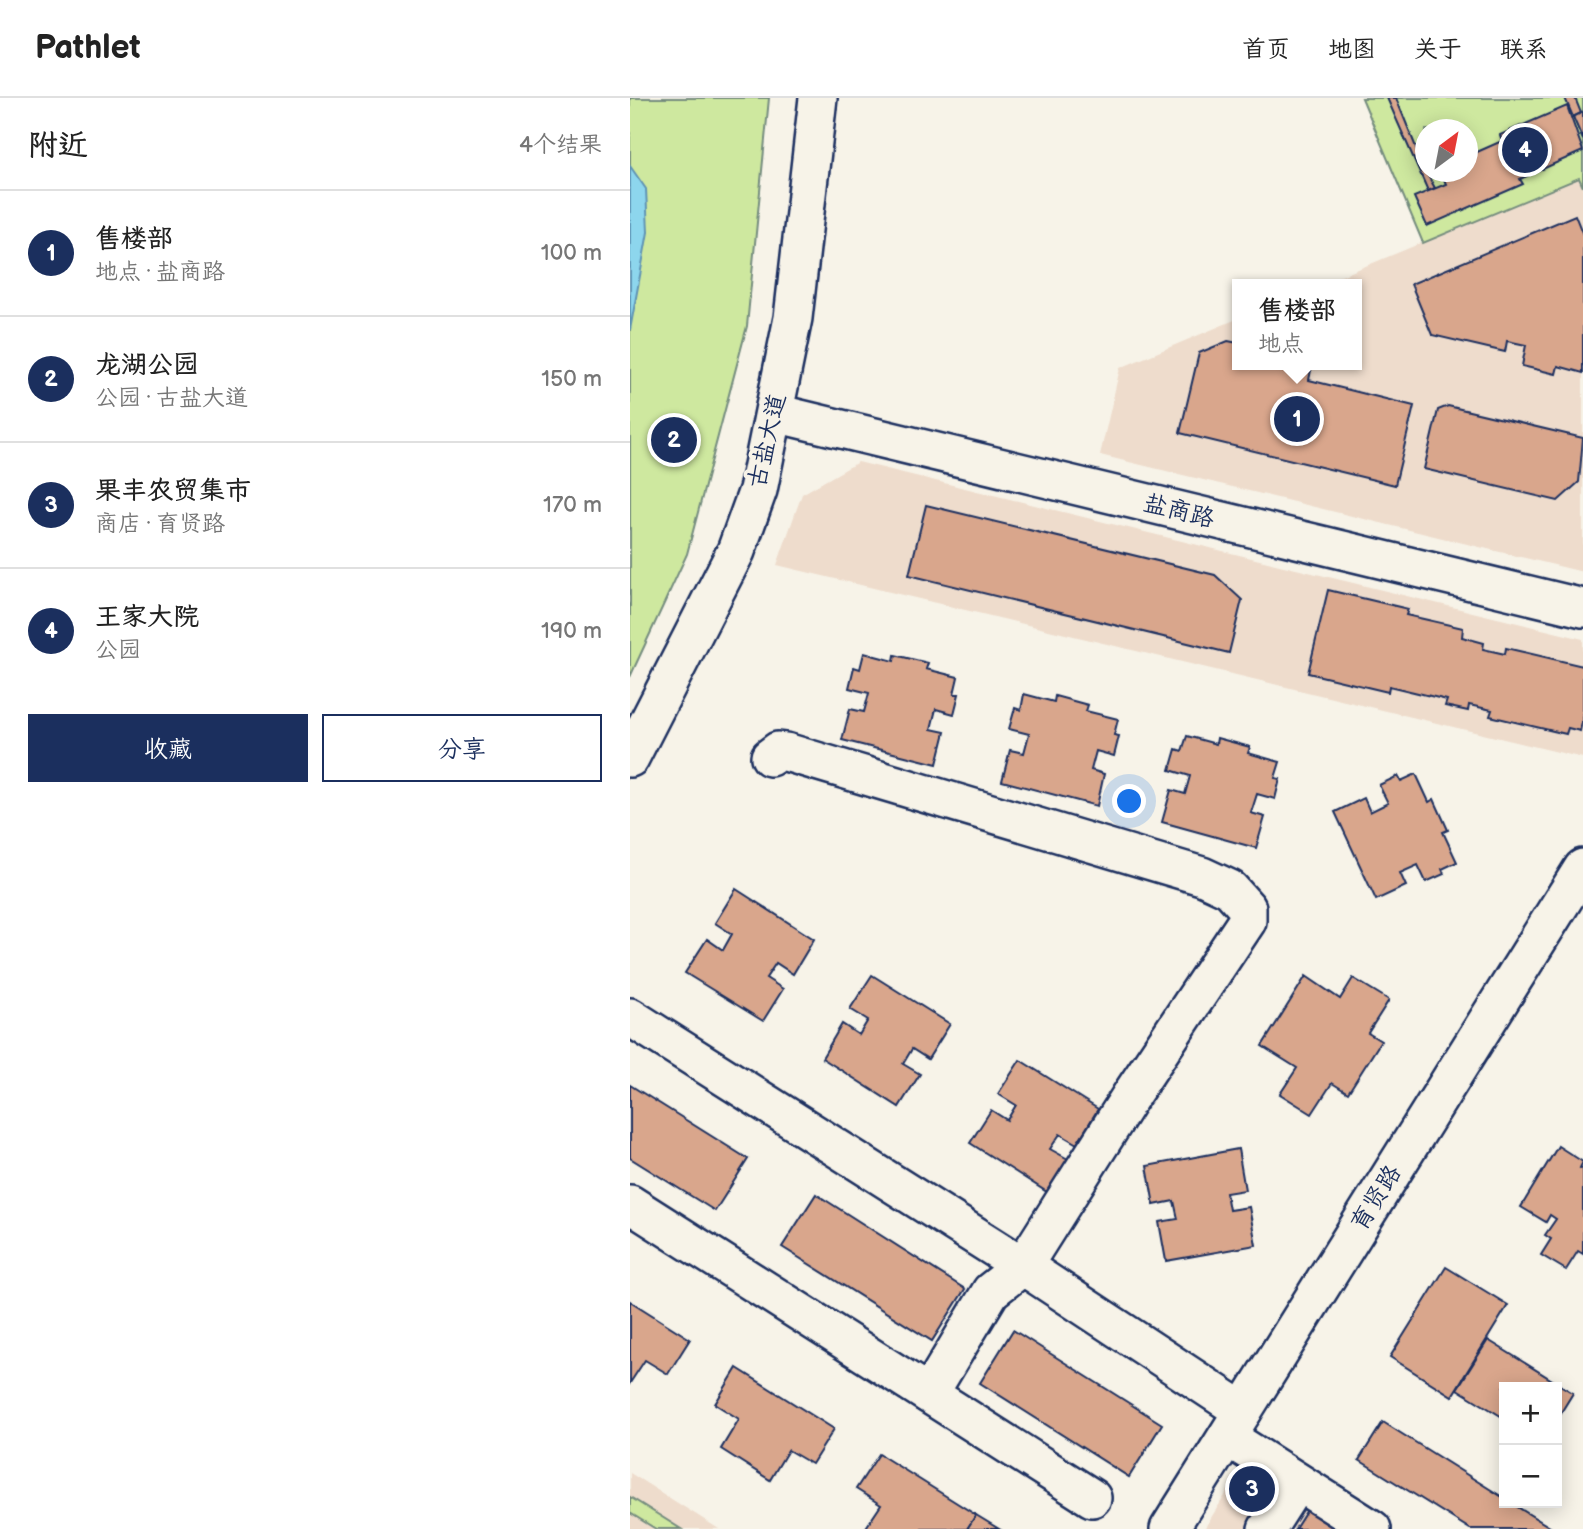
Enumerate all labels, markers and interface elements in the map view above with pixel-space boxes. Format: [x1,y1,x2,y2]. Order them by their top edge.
text: Pathlet [35,28,140,68]
text: 首页 [1242,35,1290,64]
text: 地图 [1328,35,1376,64]
text: 关于 [1414,35,1462,64]
text: 联系 [1500,35,1548,64]
north arrow [1415,119,1478,182]
pin: 4 [1502,124,1548,176]
text: 附近 [28,128,88,164]
text: 4个结果 [519,131,602,159]
text: 售楼部 [95,224,173,255]
text: 1 [46,239,56,267]
text: 100 m [541,239,602,267]
text: 地点 · 盐商路 [95,258,225,286]
popup [1232,279,1362,370]
text: 售楼部 [1258,296,1336,327]
text: 地点 [1258,330,1304,358]
text: 龙湖公园 [95,350,199,381]
text: 2 [44,365,58,393]
text: 150 m [541,365,602,393]
text: 公园 · 古盐大道 [95,384,248,412]
street label: 古盐大道 [742,391,792,491]
pin: 1 [1274,393,1320,445]
pin: 2 [651,414,697,466]
text: 果丰农贸集市 [95,476,251,507]
street label: 盐商路 [1141,488,1217,534]
text: 3 [44,491,58,519]
text: 170 m [543,491,602,519]
text: 商店 · 育贤路 [95,510,225,538]
text: 王家大院 [95,602,199,633]
text: 4 [44,617,58,645]
text: 190 m [541,617,602,645]
text: 公园 [95,636,141,664]
button: 收藏 [28,714,308,782]
button: 分享 [322,714,602,782]
your location [1112,784,1146,818]
street label: 育贤路 [1345,1160,1407,1236]
map controls [1499,1382,1562,1508]
button: + [1499,1382,1562,1445]
button: − [1499,1445,1562,1508]
pin: 3 [1229,1463,1275,1515]

